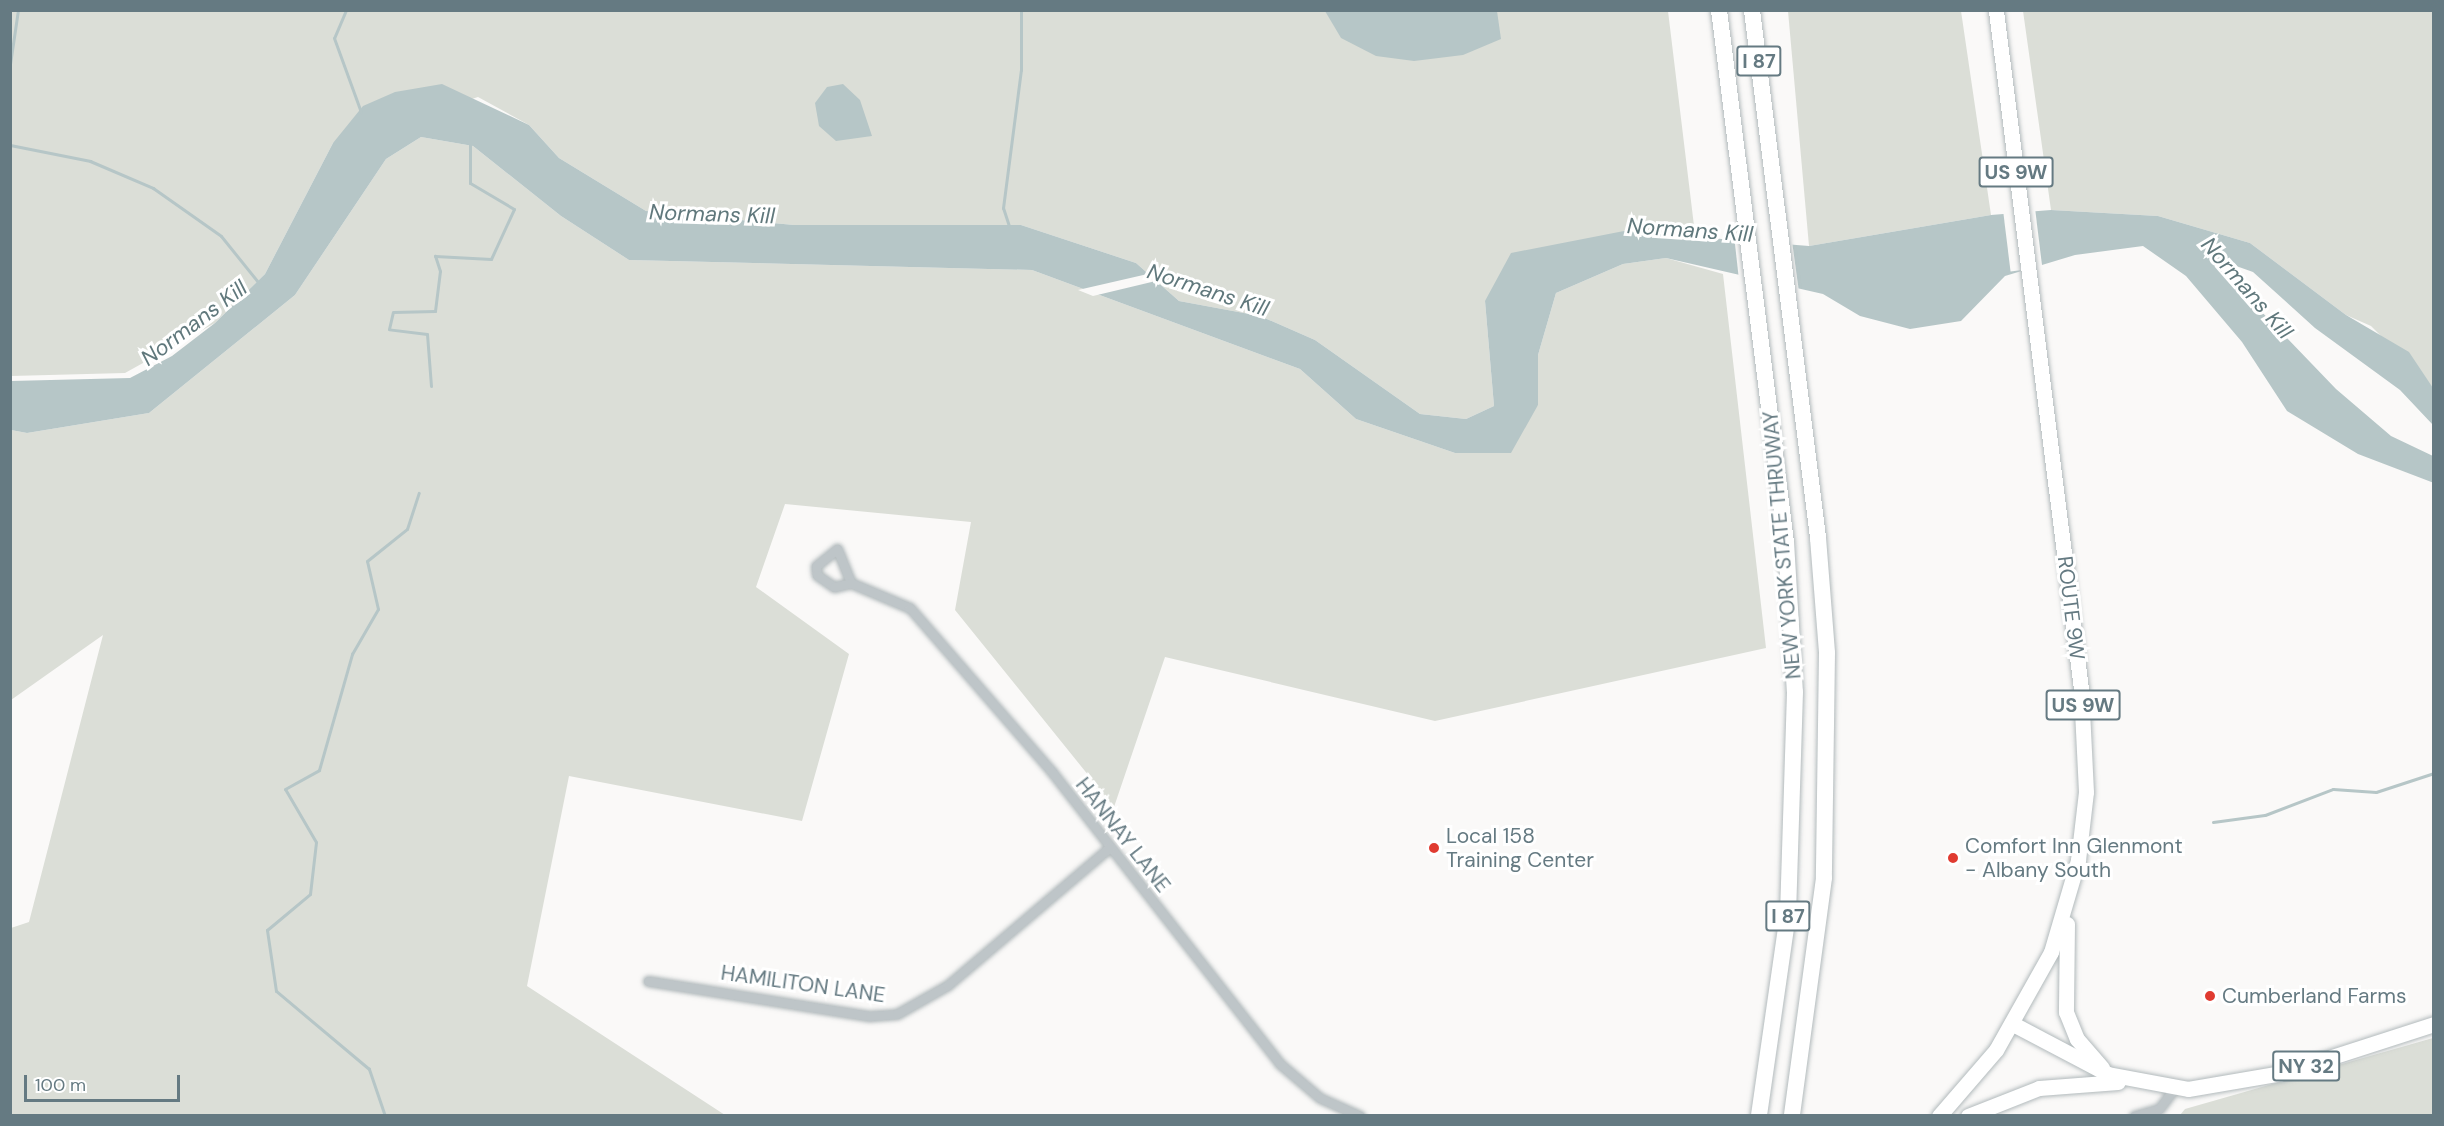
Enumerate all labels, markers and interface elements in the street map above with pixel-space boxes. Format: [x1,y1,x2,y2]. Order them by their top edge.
road number: I 87 [1735,44,1783,78]
road number: US 9W [1978,155,2054,189]
water label: Normans Kill [649,199,775,229]
water label: Normans Kill [1626,212,1754,248]
water label: Normans Kill [2196,232,2298,344]
water label: Normans Kill [1144,258,1272,322]
water label: Normans Kill [136,275,252,371]
street label: NEW YORK STATE THRUWAY [1758,410,1806,680]
street label: ROUTE 9W [2052,555,2090,661]
road number: US 9W [2046,688,2120,722]
street label: HANNAY LANE [1070,773,1176,897]
place label: Local 158 Training Center [1446,823,1594,873]
place label: Comfort Inn Glenmont - Albany South [1965,833,2183,883]
marker: Local 158 Training Center [1427,841,1441,855]
marker: Comfort Inn Glenmont - Albany South [1946,851,1960,865]
road number: I 87 [1764,899,1812,933]
street label: HAMILITON LANE [719,960,887,1008]
place label: Cumberland Farms [2222,983,2407,1009]
marker: Cumberland Farms [2203,989,2217,1003]
road number: NY 32 [2272,1049,2340,1083]
scale bar [27,1063,183,1101]
text: 100 m [35,1073,86,1097]

